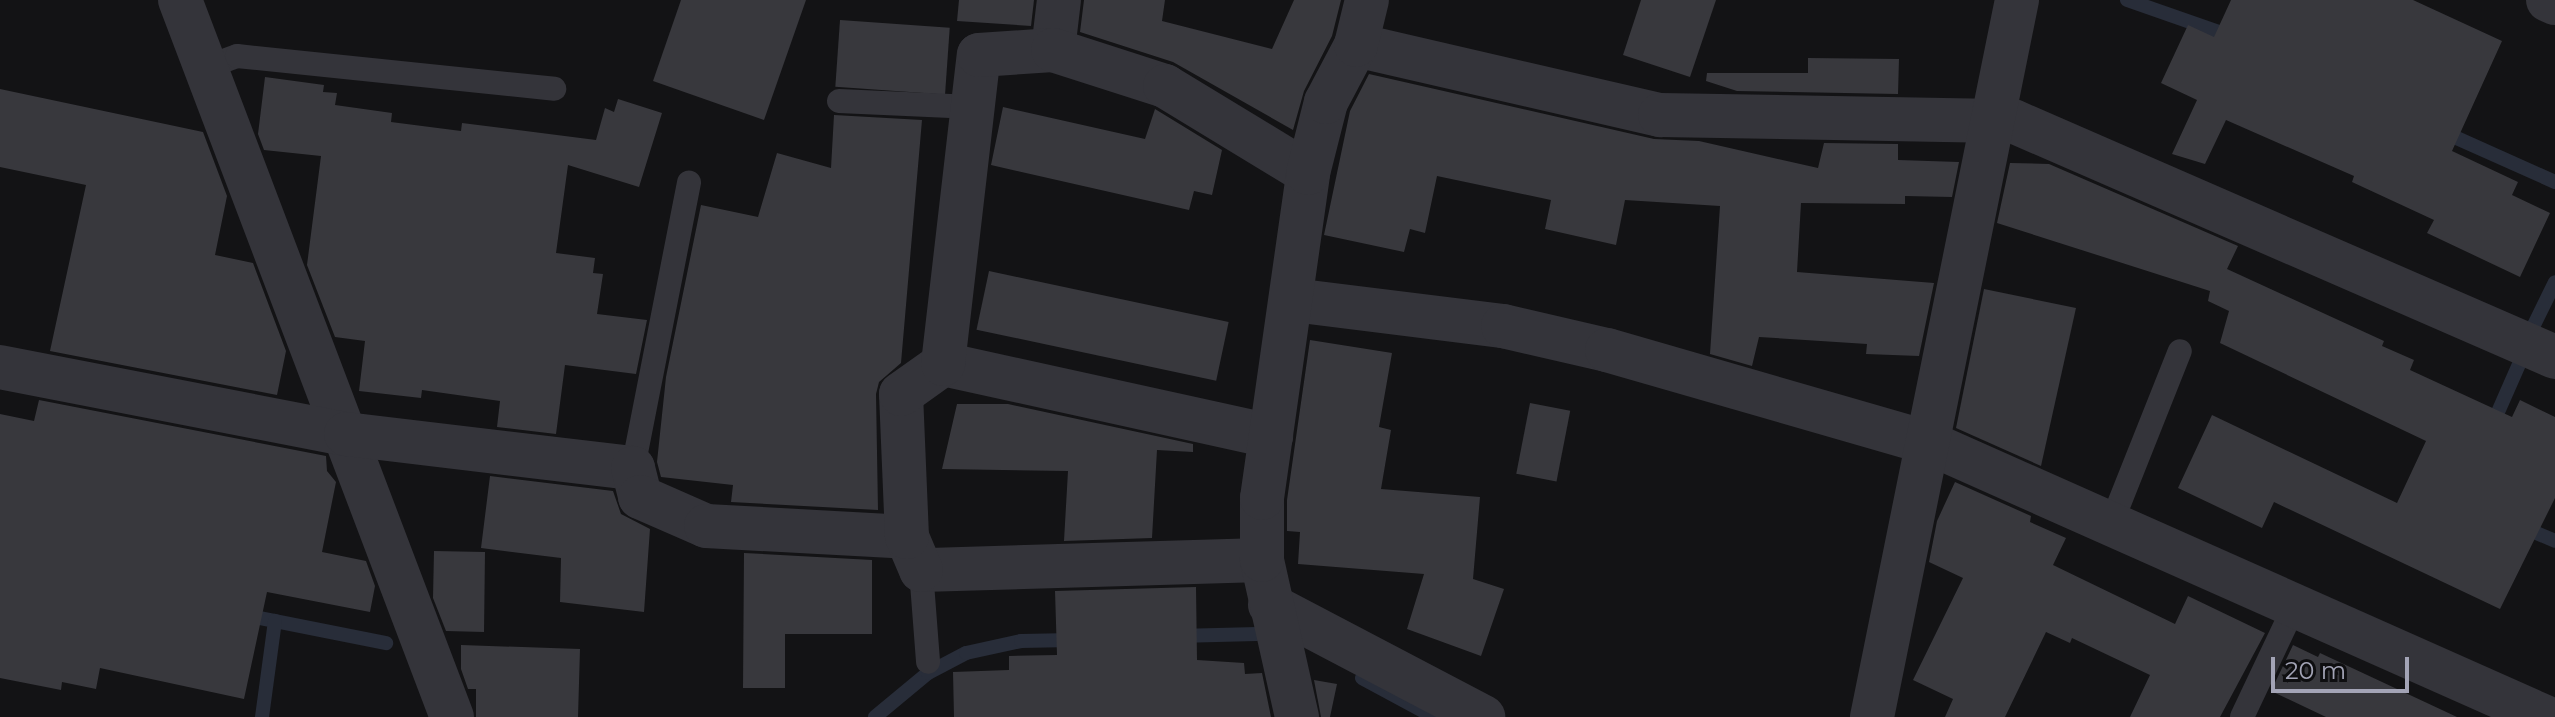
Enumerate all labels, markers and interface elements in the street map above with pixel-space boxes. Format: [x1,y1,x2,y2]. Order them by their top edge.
scale bar [2275,641,2413,691]
text: 20 m [2285,656,2346,685]

